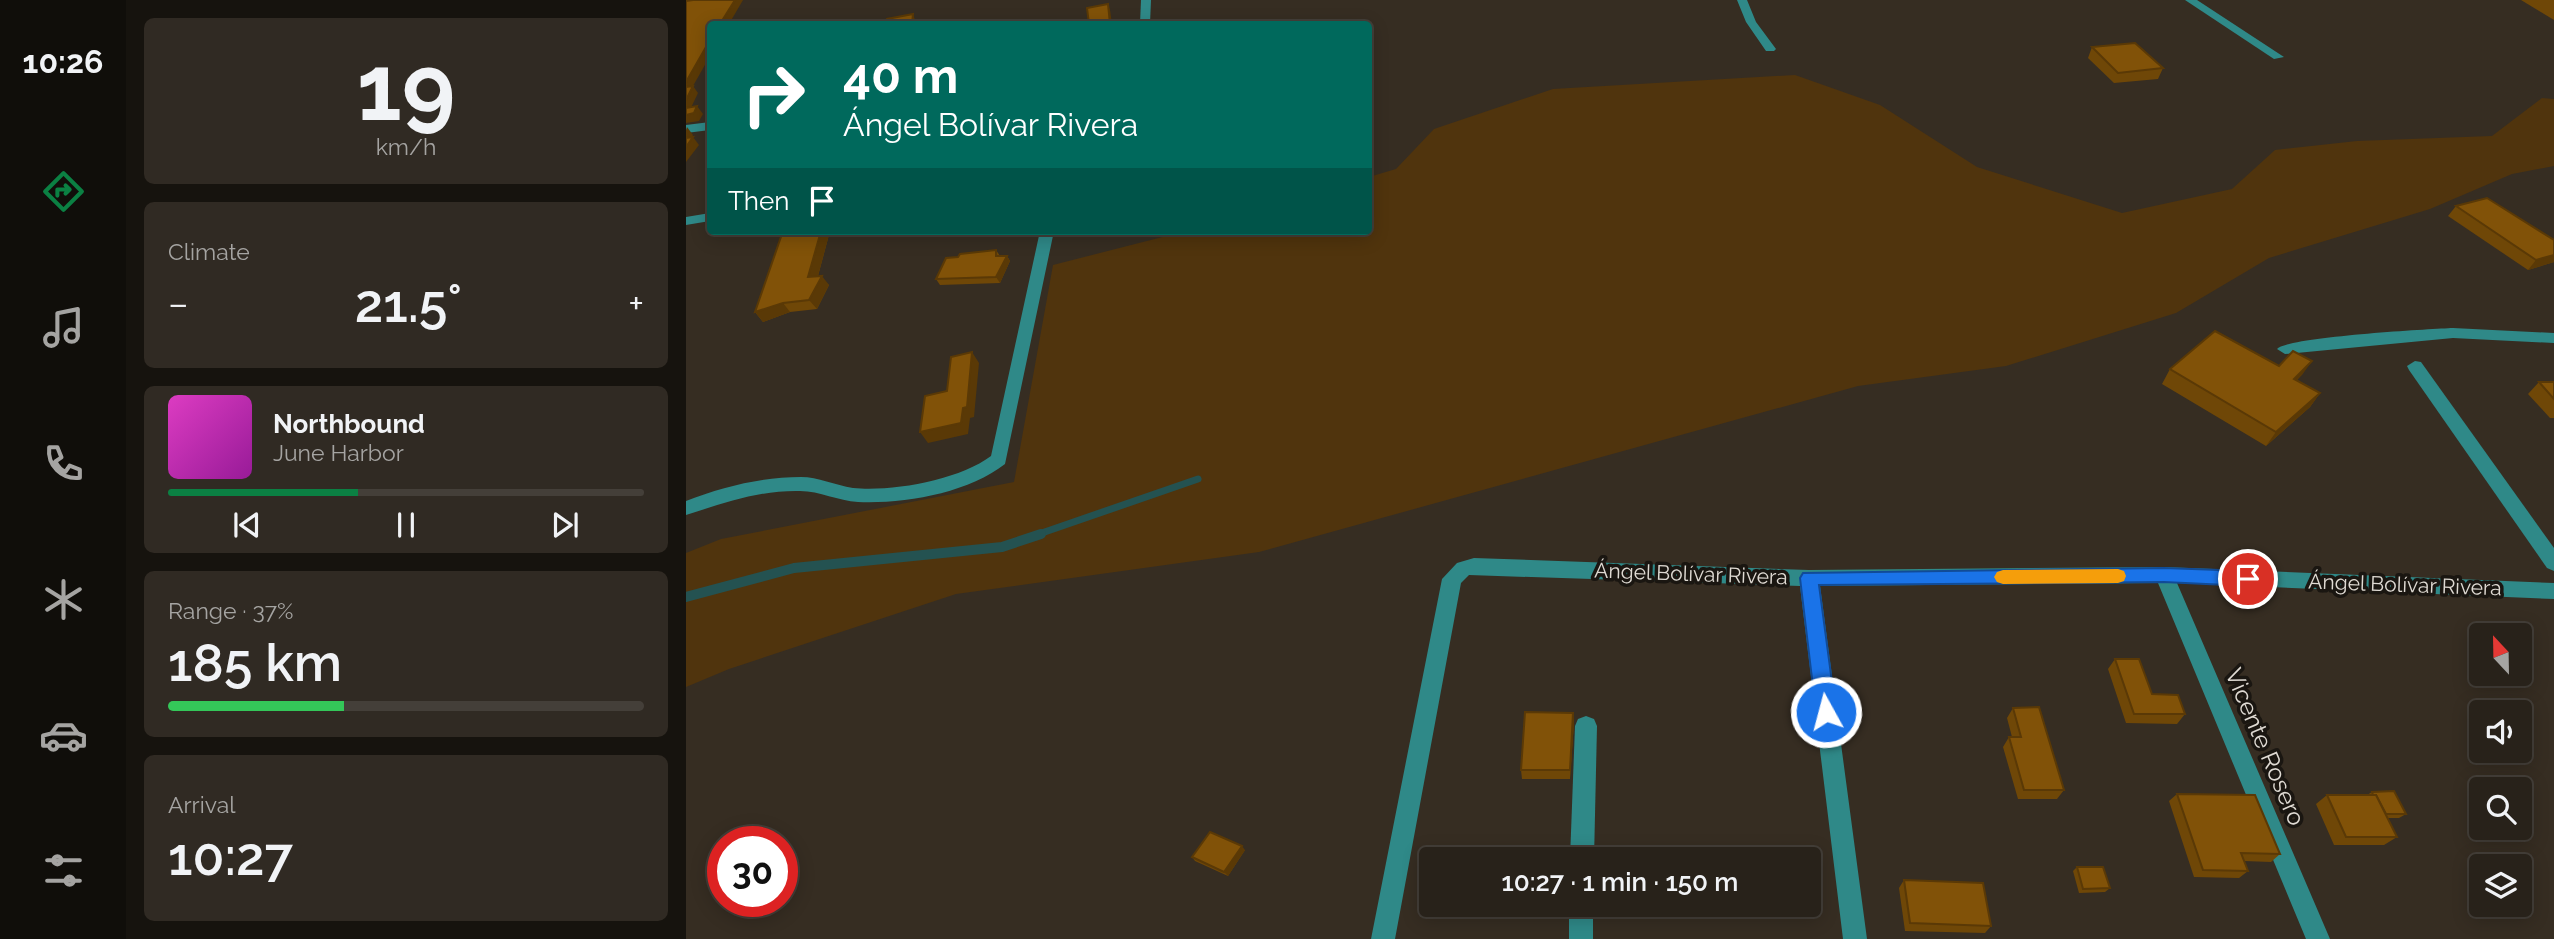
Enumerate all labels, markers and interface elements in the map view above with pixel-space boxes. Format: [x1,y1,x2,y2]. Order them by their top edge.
text: 19 [357,34,455,141]
text: 10:26 [23,43,103,80]
text: 40 m [843,47,958,104]
icon: right [728,49,819,140]
text: Ángel Bolívar Rivera [843,106,1138,143]
text: km/h [376,133,436,160]
icon: directions [39,167,88,216]
icon: arrive [803,182,841,220]
text: Then [728,186,789,216]
text: Climate [168,238,250,265]
text: 21.5° [355,273,462,334]
text: − [168,281,188,326]
text: + [628,281,644,326]
icon: music [39,303,88,352]
text: Northbound [273,409,425,439]
icon: phone [39,439,88,488]
text: June Harbor [273,439,404,466]
icon: previous [228,506,266,544]
icon: pause [387,506,425,544]
icon: next [546,506,584,544]
pin [2218,549,2278,609]
street label: Ángel Bolívar Rivera [1594,558,1788,589]
icon: arrive [2229,560,2267,598]
street label: Ángel Bolívar Rivera [2308,569,2502,600]
icon: climate [39,575,88,624]
text: Range · 37% [168,597,293,624]
north arrow [2469,623,2532,686]
map controls [2469,623,2532,917]
text: 185 km [168,632,342,693]
street label: Vicente Rosero [2219,664,2312,830]
position arrow [1789,675,1863,749]
button: sound [2469,700,2532,763]
icon: car [39,711,88,760]
button: search [2469,777,2532,840]
text: Arrival [168,791,235,818]
text: 10:27 [168,826,293,887]
speed limit sign: 30 [707,826,798,917]
icon: filters [39,846,88,895]
button: layers [2469,854,2532,917]
text: 10:27 · 1 min · 150 m [1502,867,1738,897]

